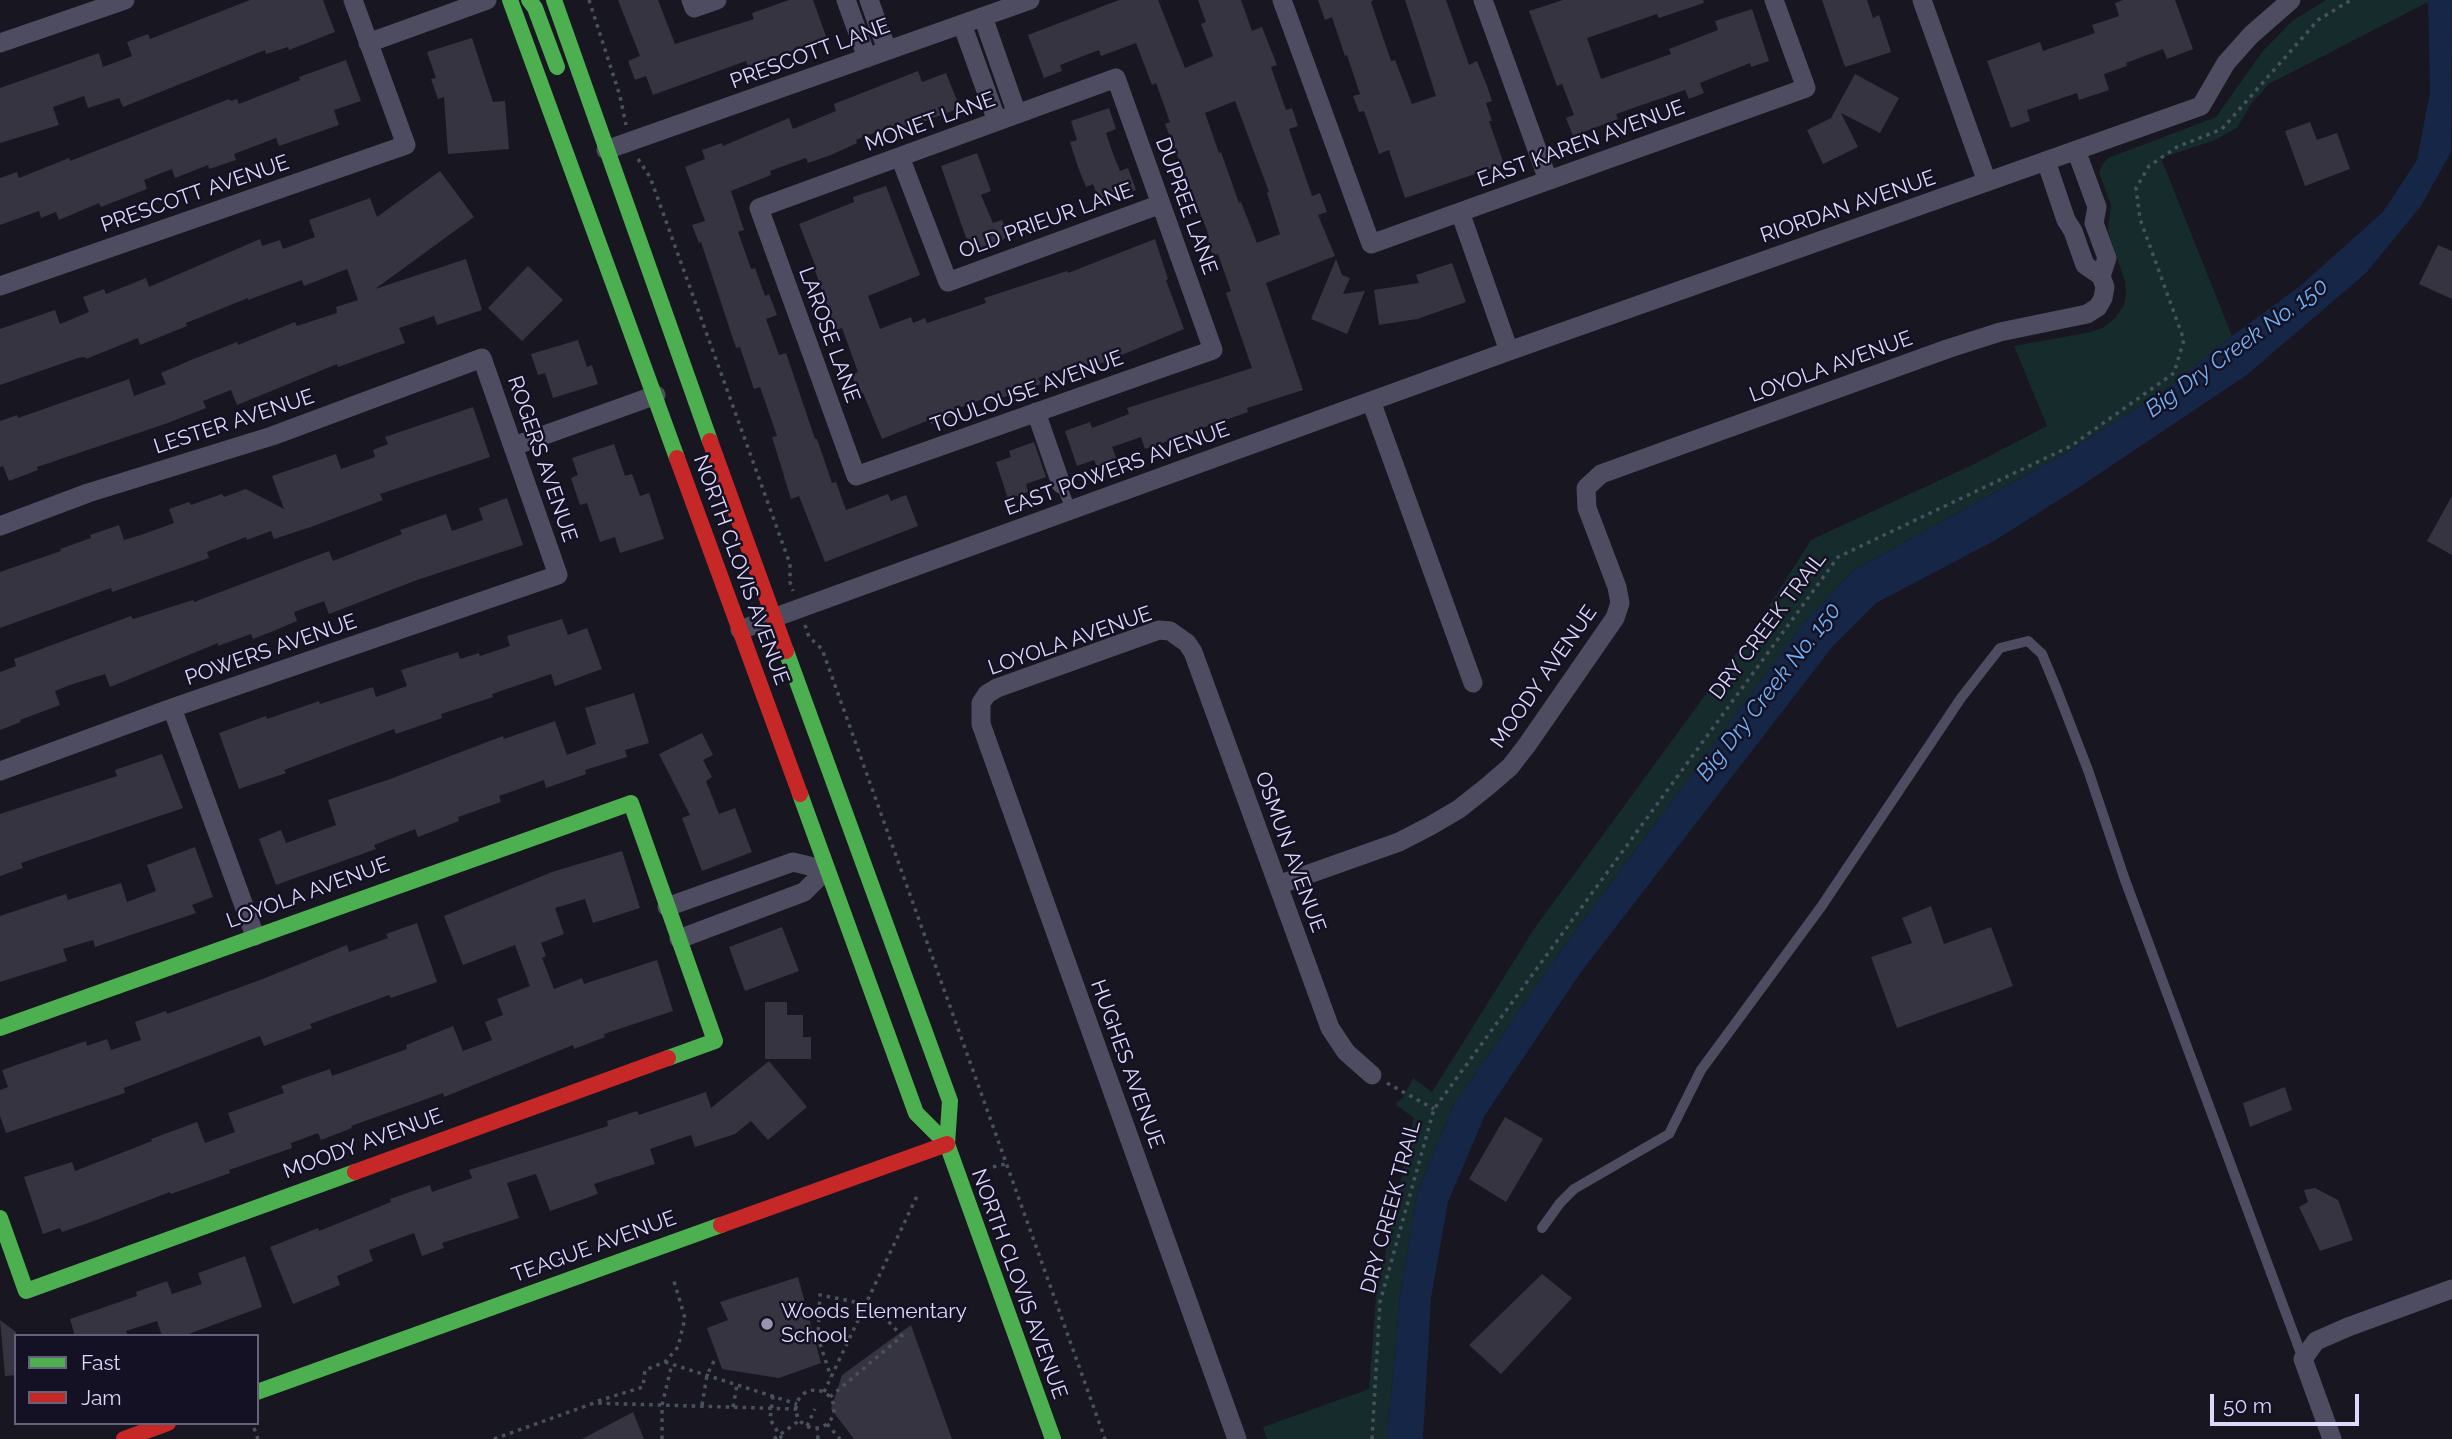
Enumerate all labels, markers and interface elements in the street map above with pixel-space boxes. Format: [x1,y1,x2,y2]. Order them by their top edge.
street label: PRESCOTT LANE [727,13,893,95]
street label: MONET LANE [861,87,999,157]
street label: EAST KAREN AVENUE [1474,95,1688,193]
street label: DUPREE LANE [1150,134,1222,278]
street label: PRESCOTT AVENUE [98,150,292,238]
street label: RIORDAN AVENUE [1757,165,1939,249]
street label: OLD PRIEUR LANE [955,178,1137,264]
street label: LAROSE LANE [793,264,865,406]
water label: Big Dry Creek No. 150 [2140,272,2334,424]
street label: LOYOLA AVENUE [1746,326,1916,408]
street label: TOULOUSE AVENUE [927,345,1127,439]
street label: ROGERS AVENUE [502,373,582,545]
street label: LESTER AVENUE [151,384,317,460]
street label: EAST POWERS AVENUE [1001,417,1233,521]
street label: NORTH CLOVIS AVENUE [688,452,794,688]
street label: DRY CREEK TRAIL [1704,547,1832,705]
water label: Big Dry Creek No. 150 [1691,597,1847,787]
street label: LOYOLA AVENUE [985,601,1155,681]
street label: MOODY AVENUE [1486,601,1602,753]
street label: POWERS AVENUE [182,609,360,691]
street label: OSMUN AVENUE [1249,768,1331,936]
street label: LOYOLA AVENUE [223,852,393,934]
street label: HUGHES AVENUE [1085,976,1169,1152]
street label: MOODY AVENUE [280,1103,446,1185]
street label: DRY CREEK TRAIL [1356,1118,1426,1296]
street label: NORTH CLOVIS AVENUE [966,1166,1072,1402]
street label: TEAGUE AVENUE [508,1206,680,1288]
place label: Woods Elementary School [781,1299,967,1349]
marker: Woods Elementary School [759,1316,775,1332]
legend [14,1334,259,1425]
text: Fast [81,1350,121,1375]
scale bar [2214,1380,2363,1424]
text: Jam [81,1385,122,1410]
text: 50 m [2223,1393,2272,1418]

